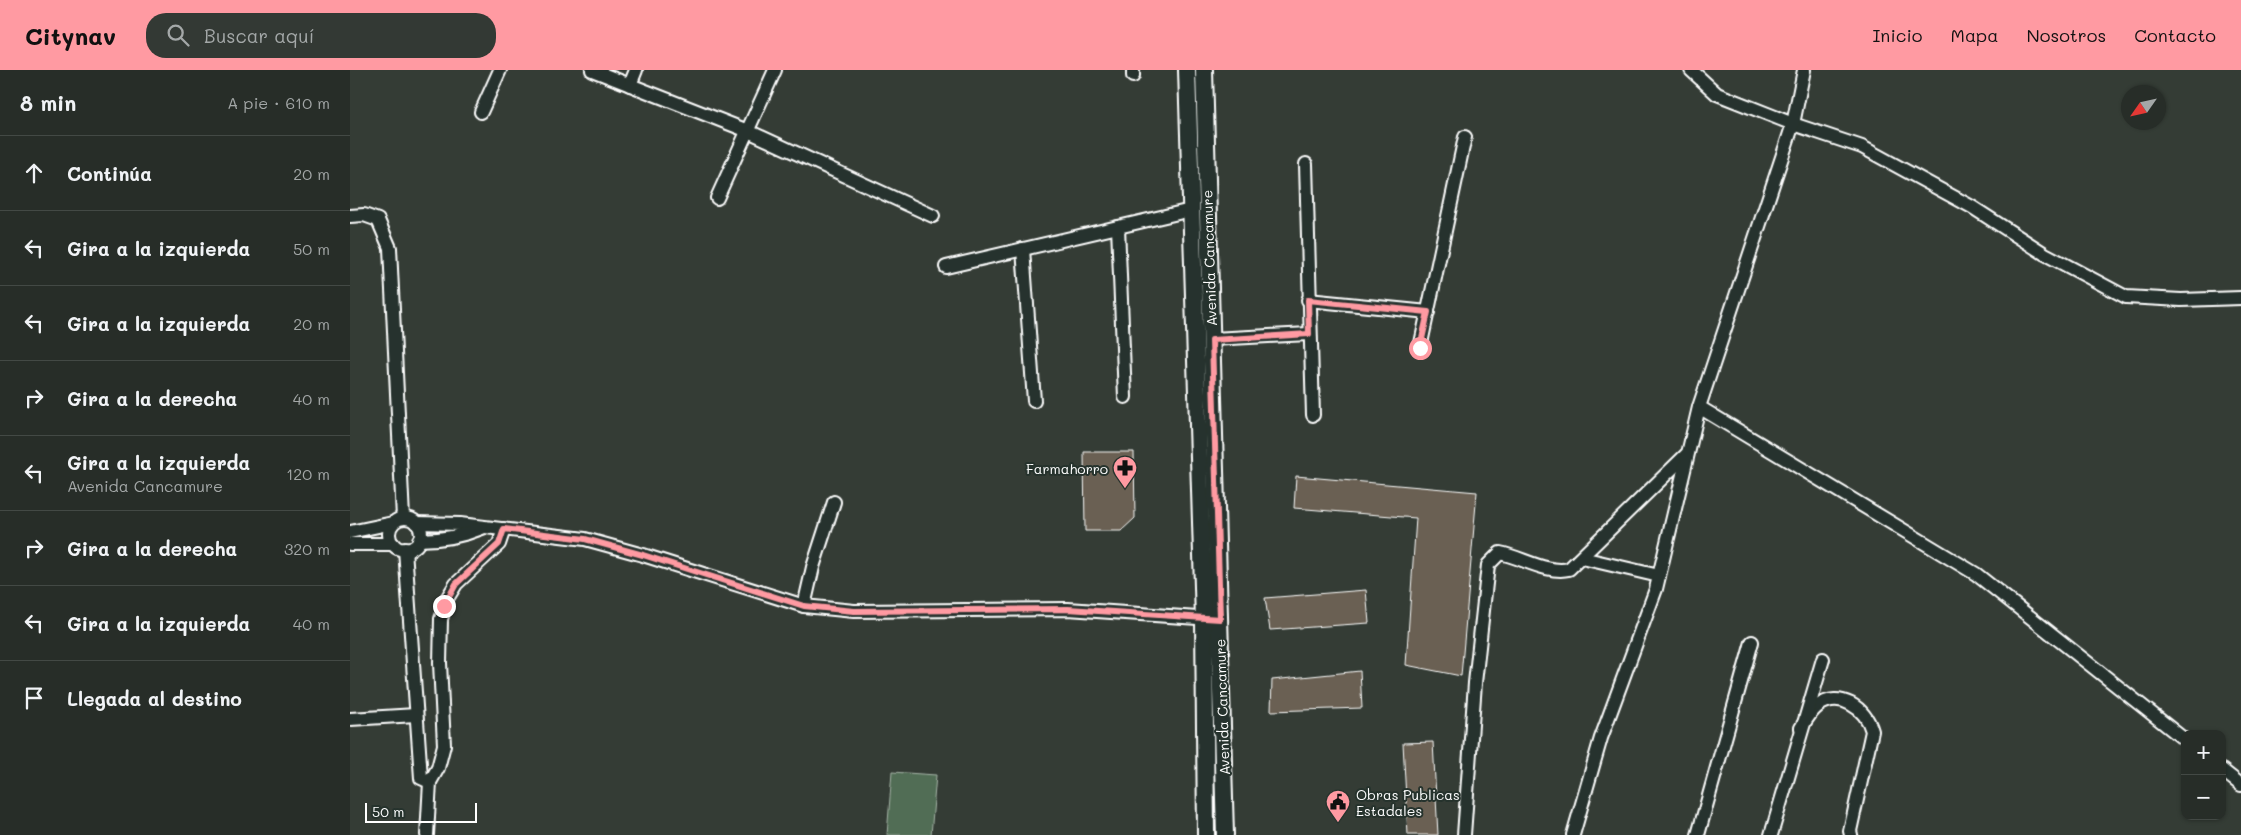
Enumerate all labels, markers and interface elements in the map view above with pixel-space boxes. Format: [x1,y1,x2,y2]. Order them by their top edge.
search box [146,13,496,58]
text: Citynav [25,20,116,51]
icon: search [164,21,192,49]
text: Buscar aquí [204,23,315,48]
text: Inicio [1872,23,1923,47]
text: Mapa [1951,23,1998,47]
text: Nosotros [2026,23,2106,47]
text: Contacto [2134,23,2216,47]
north arrow [2121,85,2166,130]
text: 8 min [20,89,76,116]
text: A pie · 610 m [227,92,330,113]
icon: ahead [20,159,48,187]
text: Continúa [67,161,152,186]
text: 20 m [293,163,330,184]
street label: Avenida Cancamure [1197,189,1221,327]
icon: left [20,234,48,262]
text: Gira a la izquierda [67,236,250,261]
text: 50 m [293,238,330,259]
icon: left [20,309,48,337]
text: Gira a la izquierda [67,311,250,336]
text: 20 m [293,313,330,334]
route start [1409,337,1432,360]
icon: right [20,384,48,412]
text: Gira a la derecha [67,386,237,411]
text: 40 m [293,388,330,409]
text: Gira a la izquierda [67,450,250,475]
pharmacy icon: Farmahorro [1112,455,1138,489]
icon: left [20,459,48,487]
place label: Farmahorro [1026,459,1108,478]
text: 120 m [286,463,330,484]
text: Avenida Cancamure [67,475,223,496]
icon: right [20,534,48,562]
text: Gira a la derecha [67,536,237,561]
text: 320 m [284,538,330,559]
route end [433,595,456,618]
icon: left [20,609,48,637]
text: Gira a la izquierda [67,611,250,636]
text: 40 m [293,613,330,634]
street label: Avenida Cancamure [1210,638,1234,776]
icon: arrive [20,684,48,712]
text: Llegada al destino [67,686,242,711]
map controls [2181,730,2226,820]
button: + [2181,730,2226,775]
button: − [2181,775,2226,820]
place label: Obras Publicas Estadales [1356,785,1460,820]
public building icon: Obras Publicas Estadales [1325,789,1351,823]
scale bar [365,800,478,823]
text: 50 m [372,802,404,821]

